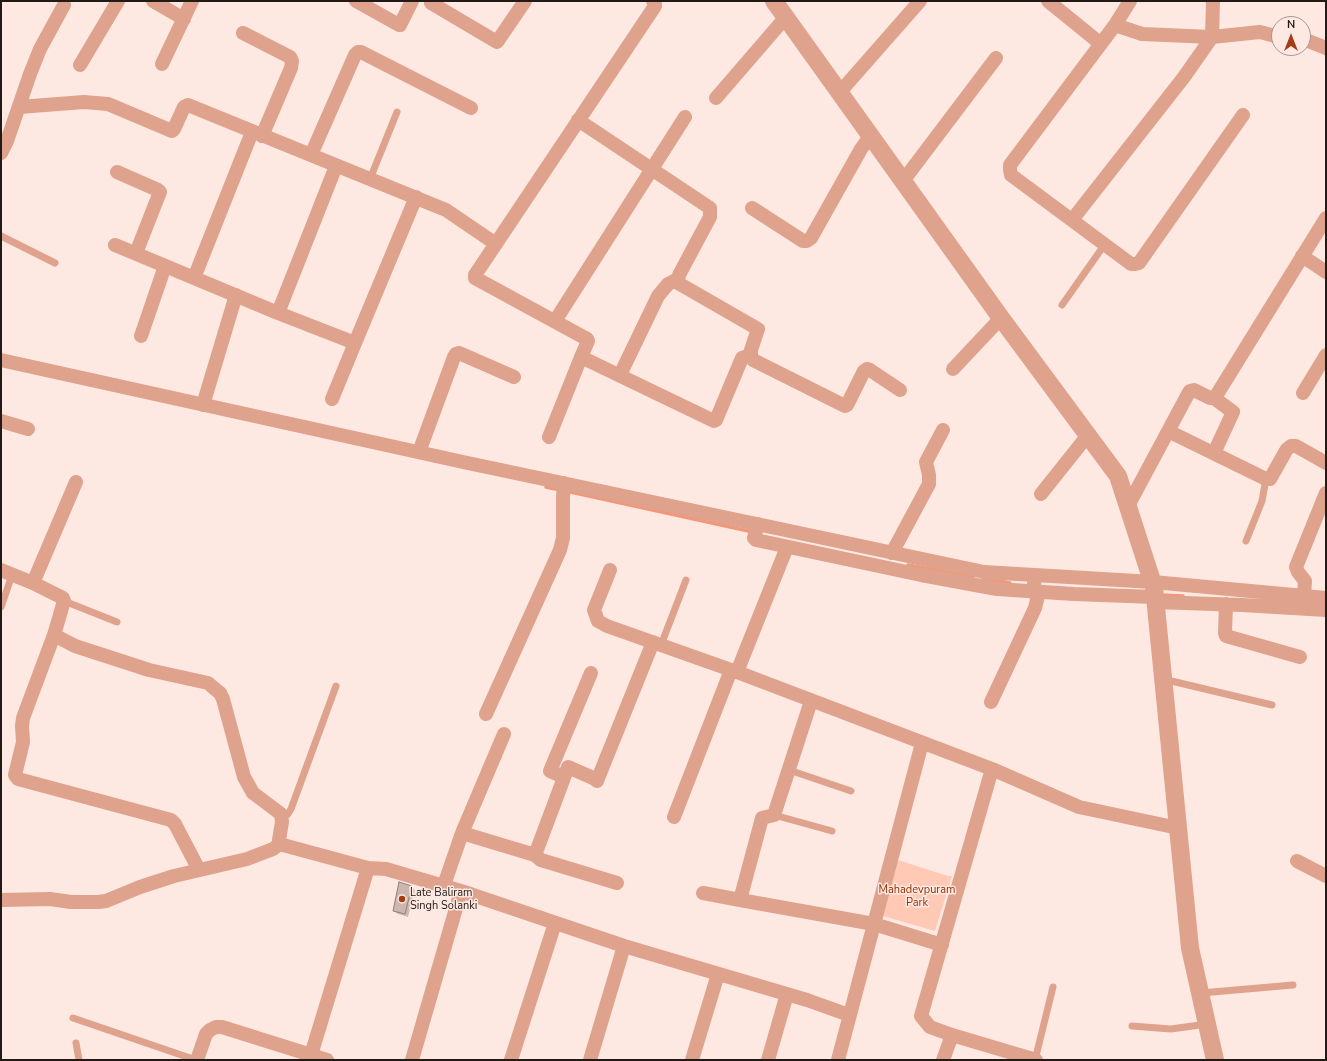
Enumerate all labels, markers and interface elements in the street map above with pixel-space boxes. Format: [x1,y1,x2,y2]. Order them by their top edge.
north arrow [1271,16,1311,56]
text: N [1287,17,1295,32]
park label: Mahadevpuram Park [879,883,955,909]
place label: Late Baliram Singh Solanki [410,886,477,912]
marker: Late Baliram Singh Solanki [397,894,407,904]

